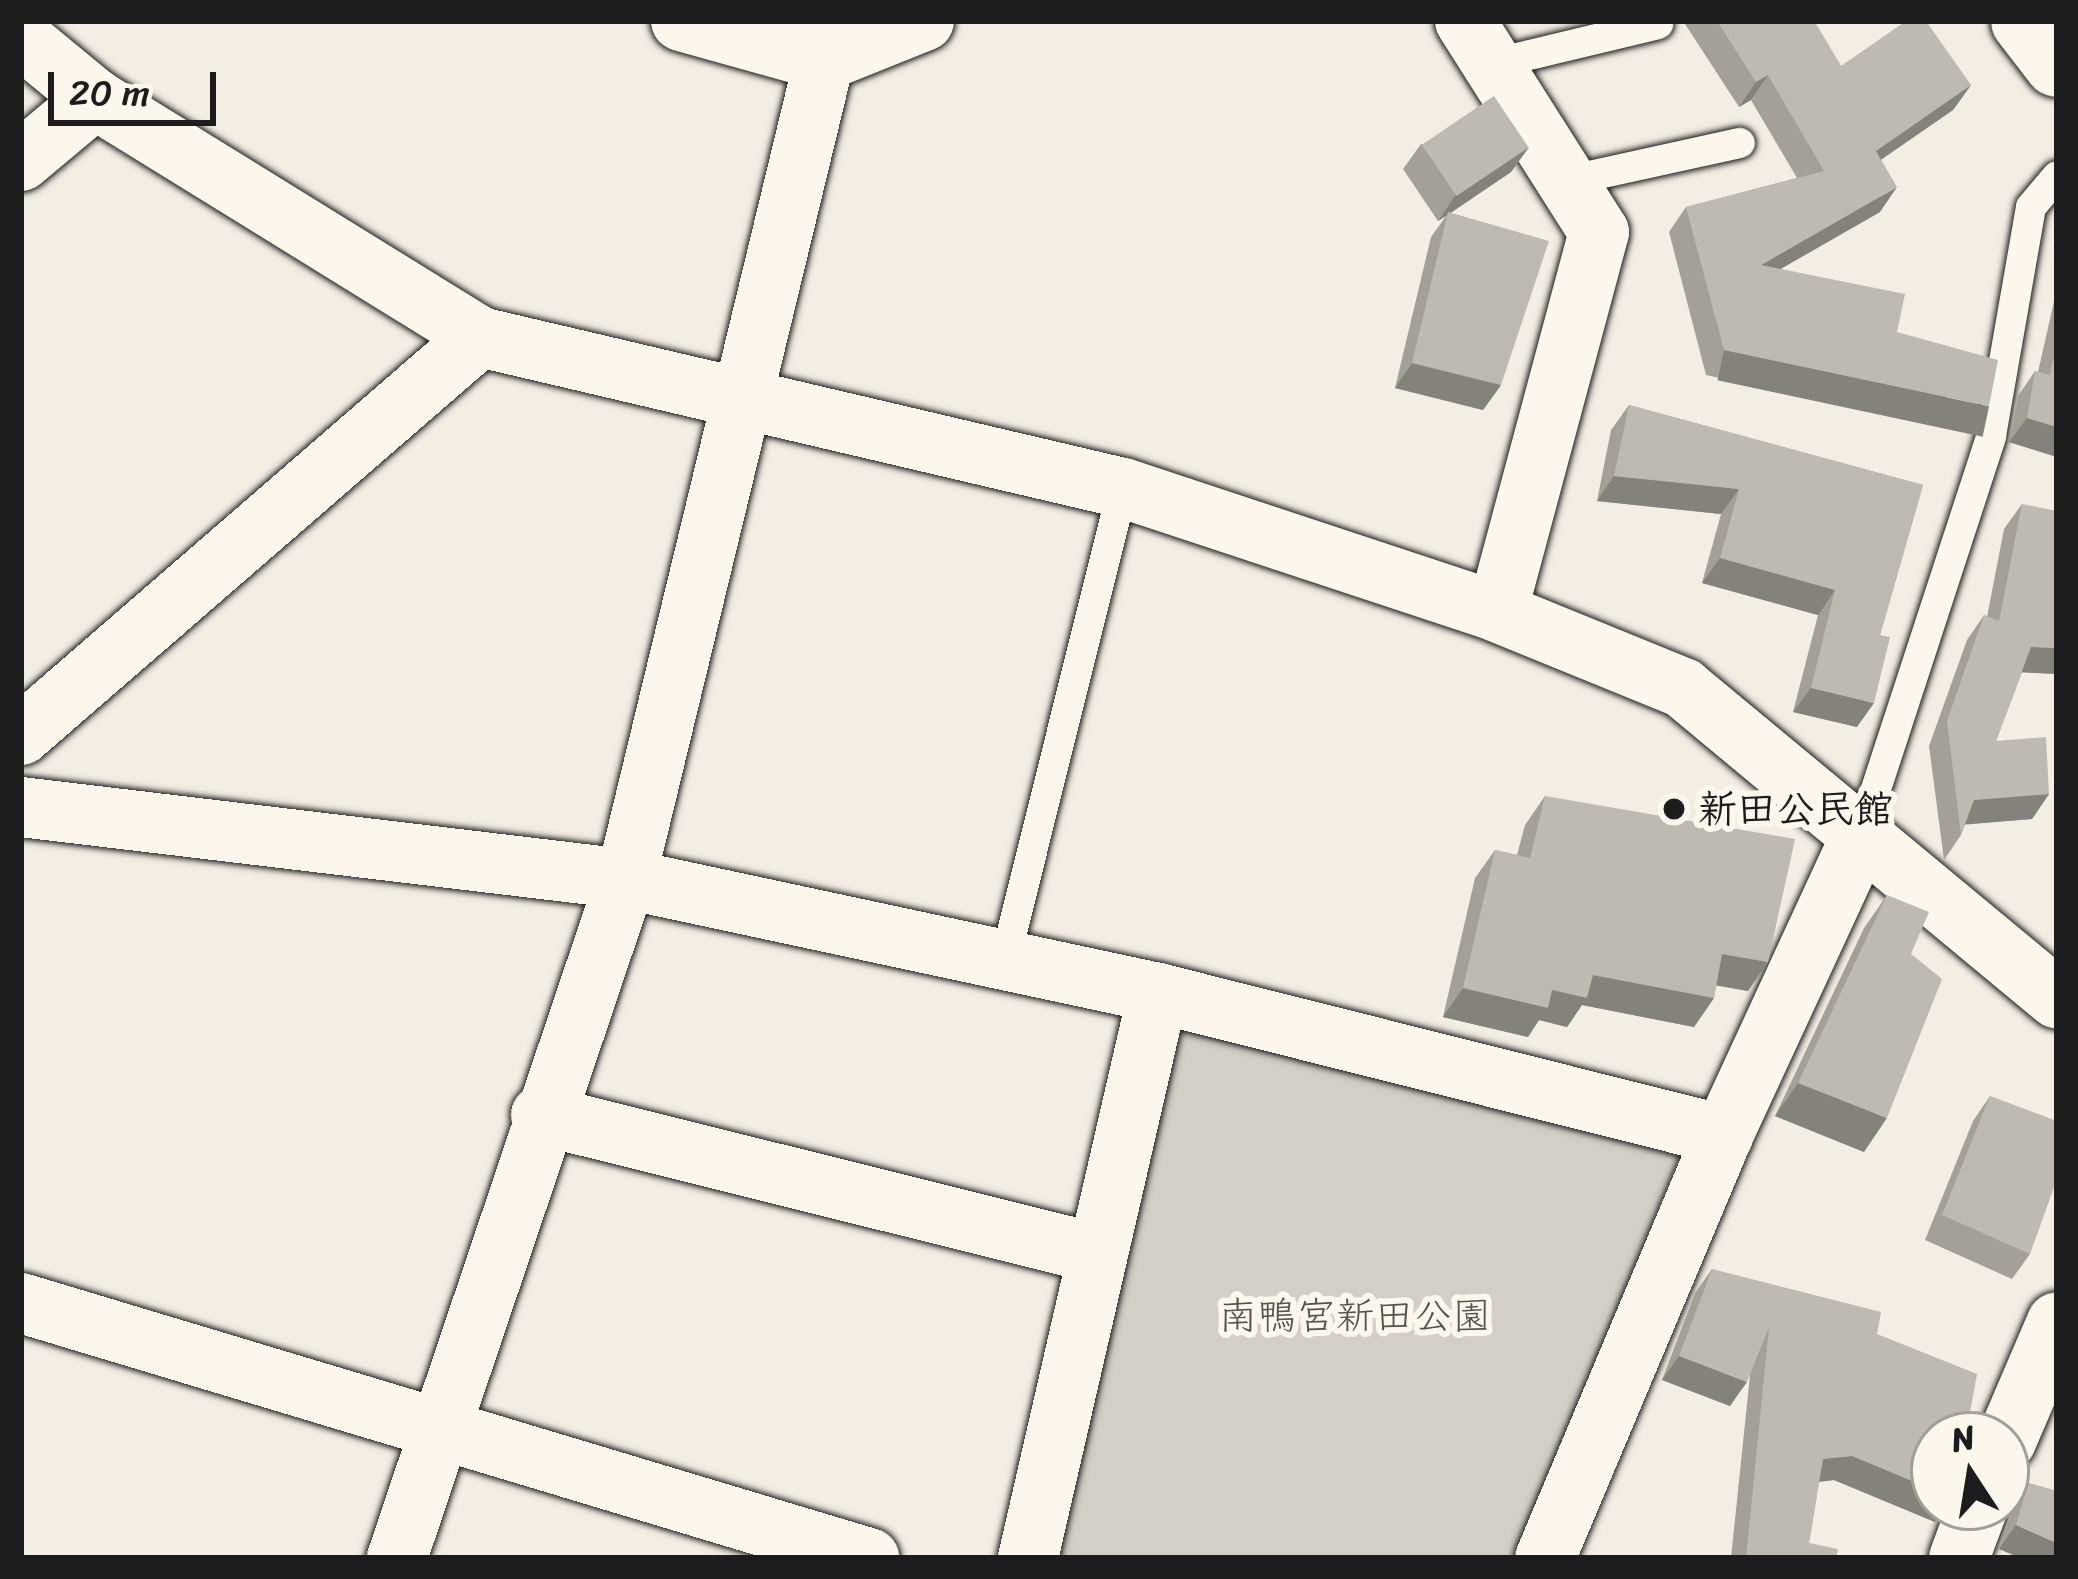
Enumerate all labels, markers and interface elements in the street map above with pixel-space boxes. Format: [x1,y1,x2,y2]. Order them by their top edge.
scale bar [54,48,222,122]
text: 20 m [69,61,150,125]
place label: 新田公民館 [1698,786,1893,832]
marker: 新田公民館 [1661,796,1687,822]
park label: 南鴨宮新田公園 [1219,1293,1491,1339]
text: N [1946,1408,1980,1469]
north arrow [1910,1411,2030,1531]

